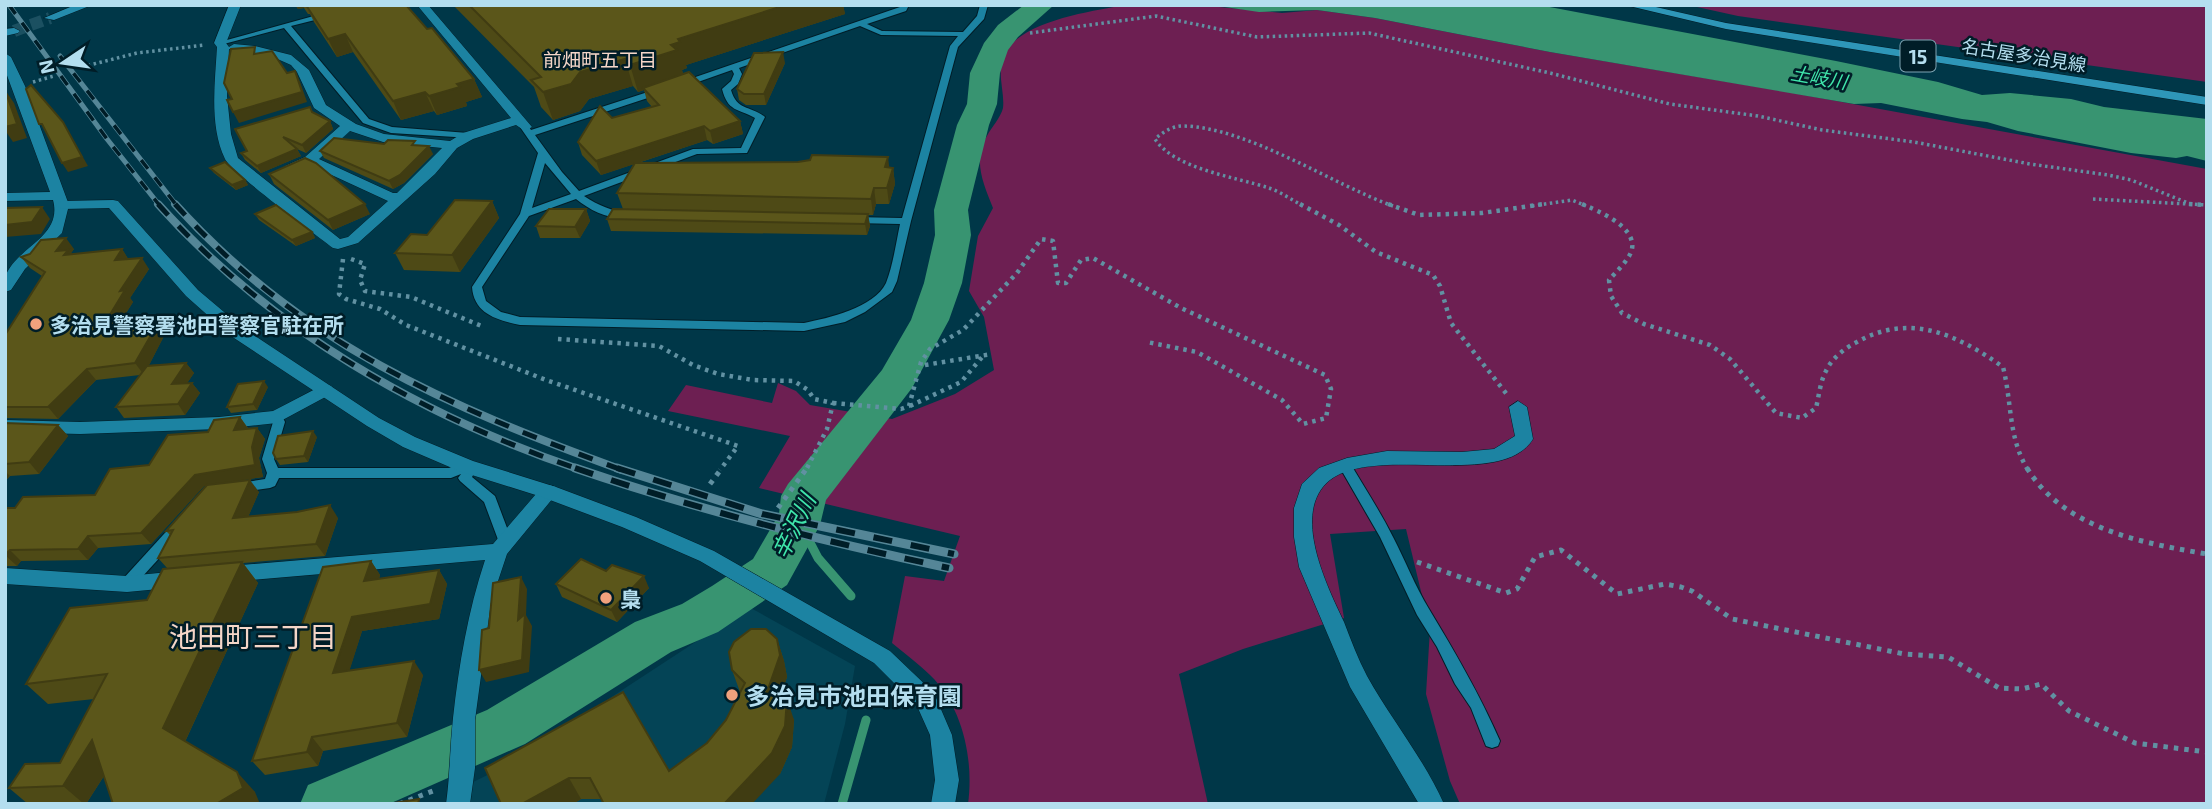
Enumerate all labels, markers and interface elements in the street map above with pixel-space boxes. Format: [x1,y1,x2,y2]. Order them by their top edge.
north arrow [28,28,98,98]
street label: 名古屋多治見線 [1960,34,2088,76]
road number: 15 [1900,40,1936,72]
district label: 前畑町五丁目 [543,48,657,71]
text: N [33,58,59,76]
water label: 土岐川 [1789,61,1851,94]
place label: 多治見警察署池田警察官駐在所 [50,312,344,337]
marker: 多治見警察署池田警察官駐在所 [28,316,44,332]
water label: 辛沢川 [765,486,822,563]
place label: 梟 [620,586,641,611]
marker: 梟 [598,590,614,606]
district label: 池田町三丁目 [169,619,337,653]
place label: 多治見市池田保育園 [746,681,962,710]
marker: 多治見市池田保育園 [724,687,740,703]

